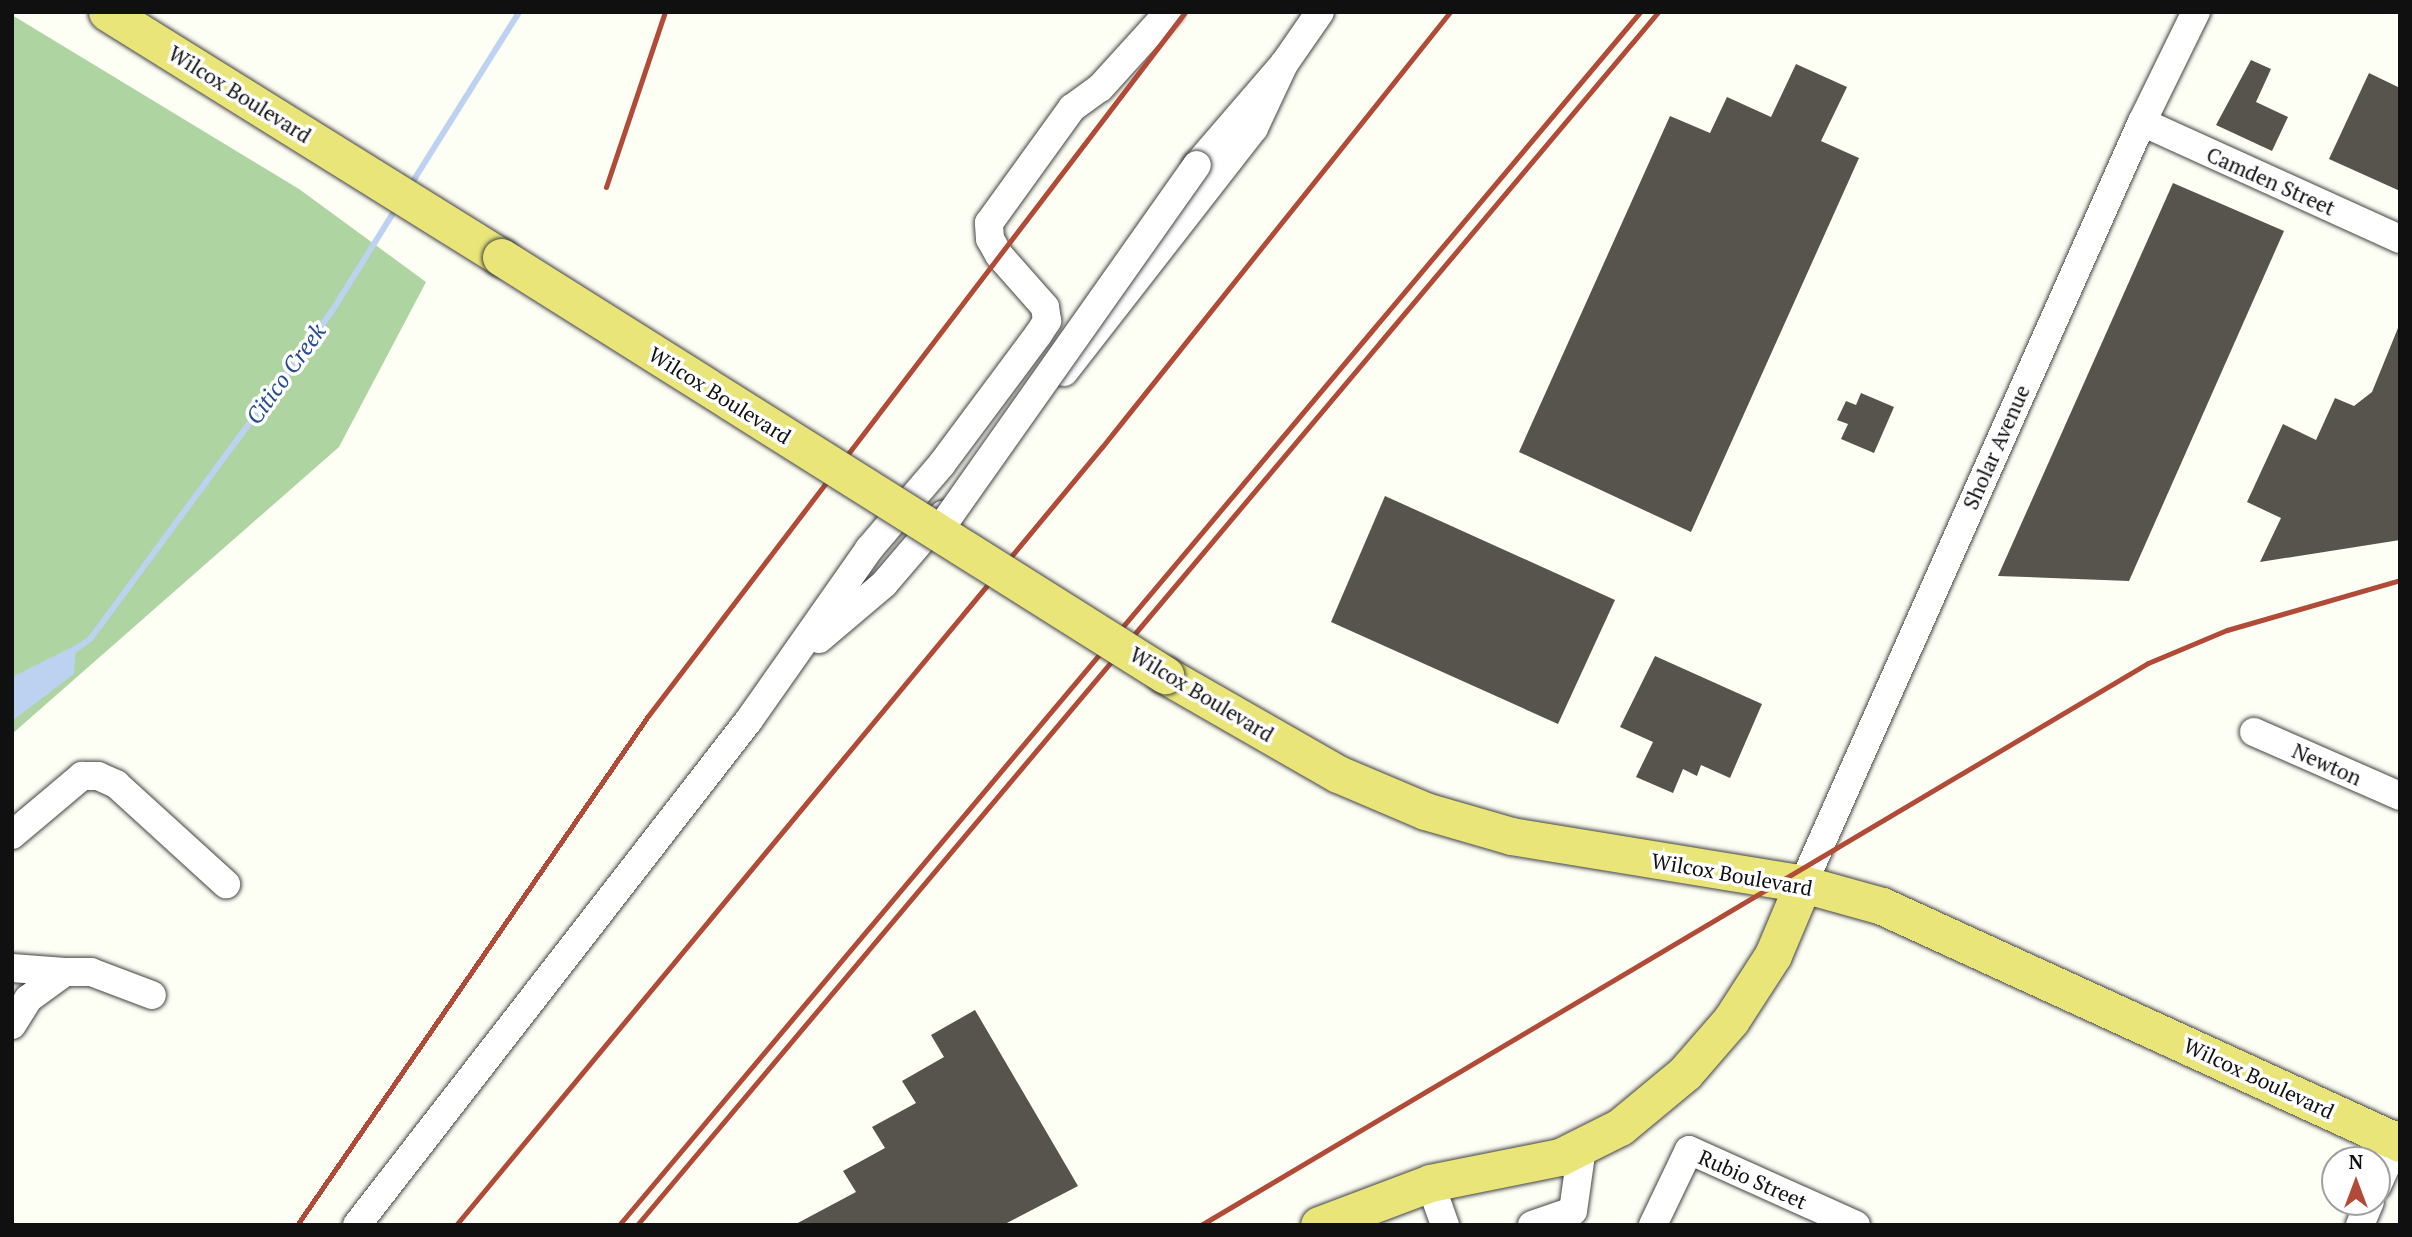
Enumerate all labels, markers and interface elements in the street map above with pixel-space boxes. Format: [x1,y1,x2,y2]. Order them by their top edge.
street label: Wilcox Boulevard [164,40,316,148]
street label: Camden Street [2203,141,2339,221]
water label: Citico Creek [240,318,332,430]
street label: Wilcox Boulevard [644,341,796,449]
street label: Sholar Avenue [1957,381,2035,513]
street label: Wilcox Boulevard [1126,641,1278,747]
street label: Newton [2288,738,2366,790]
street label: Wilcox Boulevard [1650,847,1814,901]
street label: Wilcox Boulevard [2180,1032,2338,1124]
street label: Rubio Street [1695,1144,1811,1214]
north arrow [2321,1146,2391,1216]
text: N [2349,1149,2363,1174]

